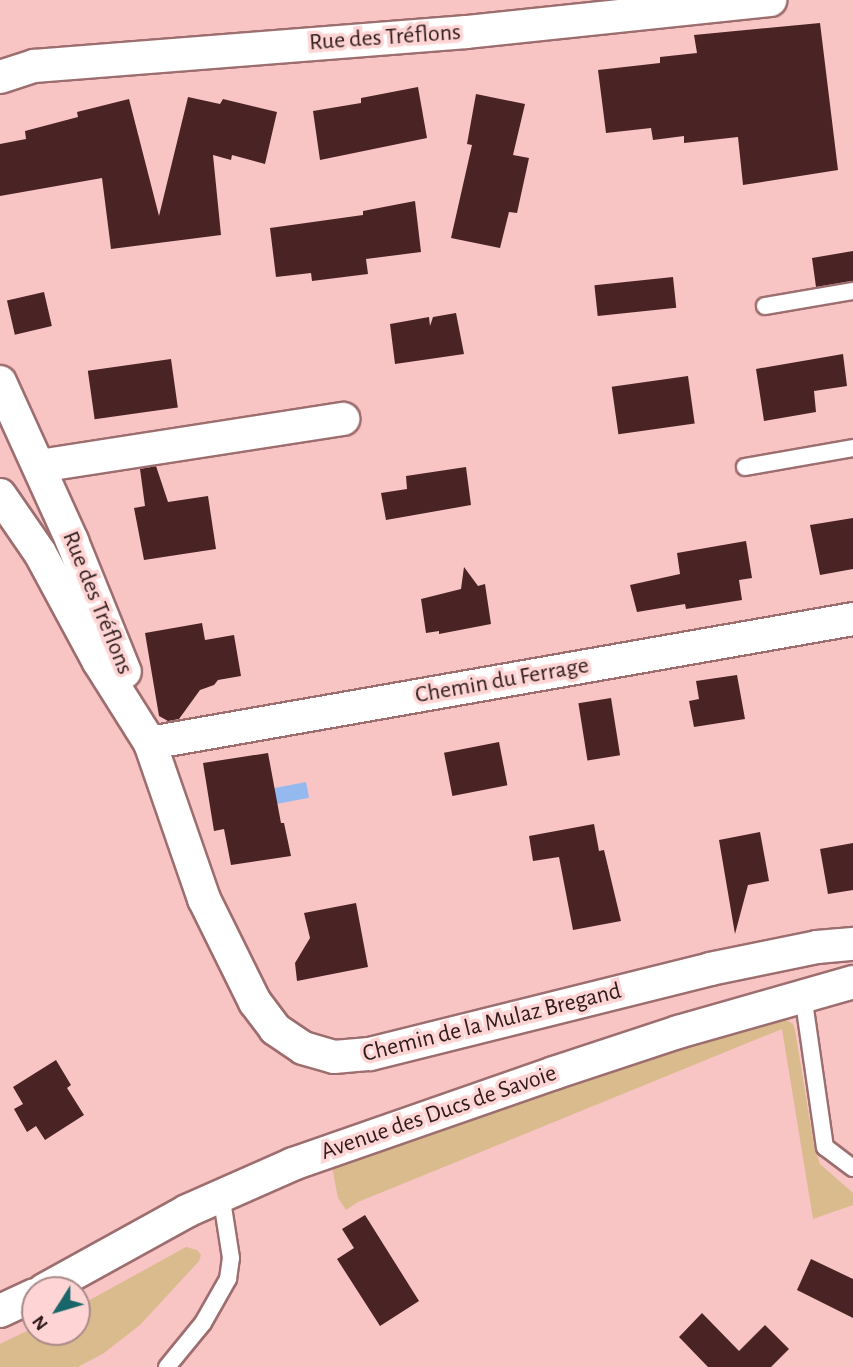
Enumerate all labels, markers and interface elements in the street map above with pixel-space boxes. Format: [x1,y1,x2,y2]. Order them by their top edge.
street label: Rue des Tréflons [308,18,462,58]
street label: Rue des Tréflons [55,527,139,679]
street label: Chemin du Ferrage [413,652,591,710]
street label: Chemin de la Mulaz Bregand [360,977,624,1069]
street label: Avenue des Ducs de Savoie [317,1059,561,1167]
north arrow [21,1276,91,1346]
text: N [29,1312,52,1334]

